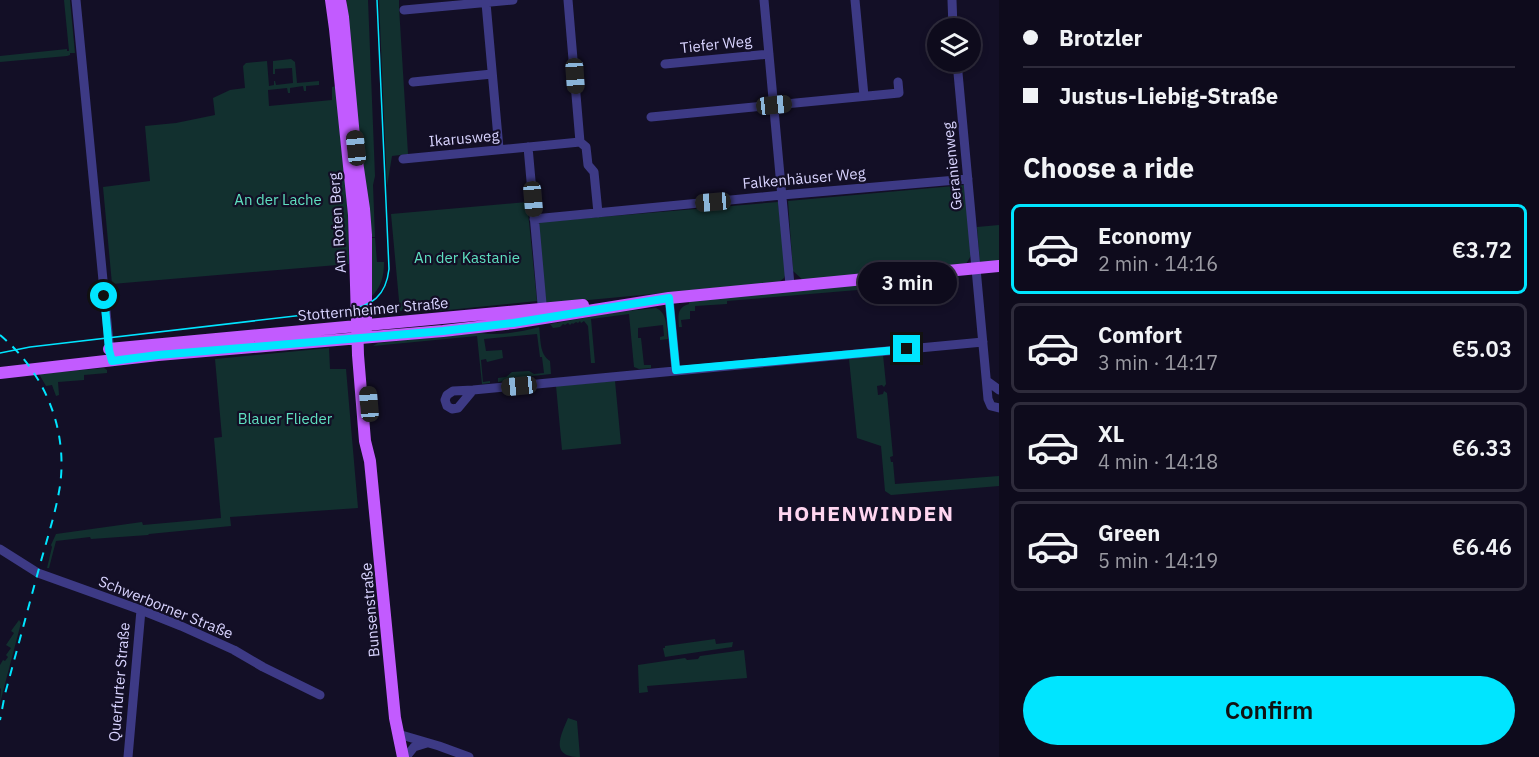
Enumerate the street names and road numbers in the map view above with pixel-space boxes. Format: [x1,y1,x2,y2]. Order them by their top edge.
street label: Tiefer Weg [679,31,753,57]
street label: Geranienweg [938,121,966,211]
street label: Ikarusweg [428,125,500,151]
street label: Falkenhäuser Weg [742,163,866,193]
street label: Am Roten Berg [324,172,350,274]
street label: Stotternheimer Straße [297,293,449,325]
street label: Bunsenstraße [356,562,384,658]
street label: Schwerborner Straße [96,571,236,643]
street label: Querfurter Straße [104,622,134,742]

